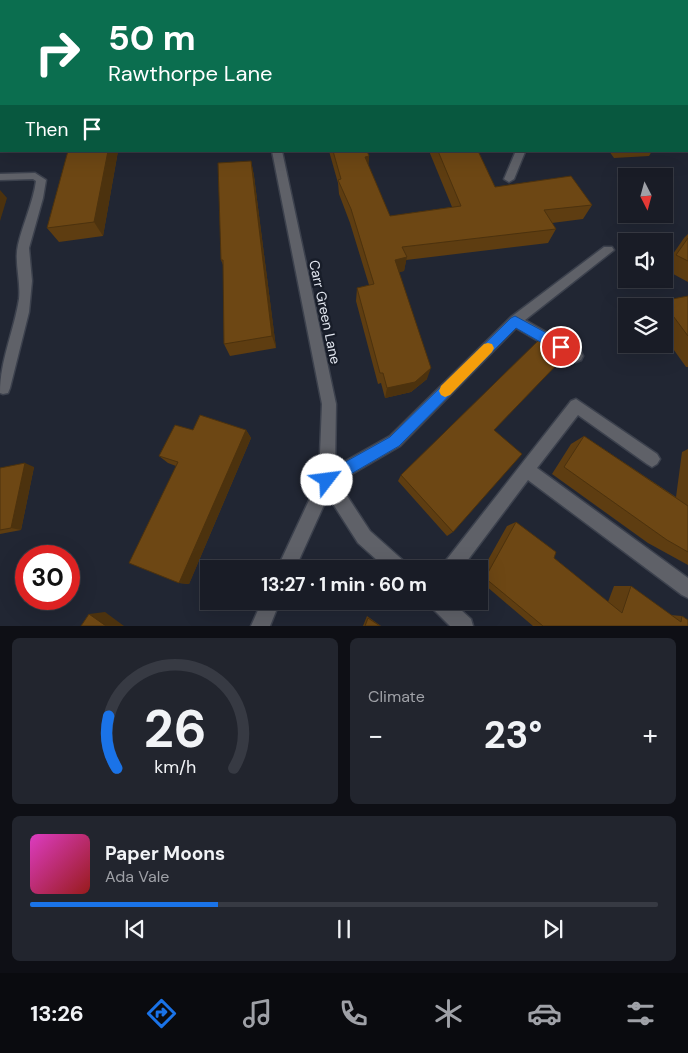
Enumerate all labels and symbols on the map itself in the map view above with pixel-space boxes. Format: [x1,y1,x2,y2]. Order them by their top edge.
north arrow [618,168,672,222]
street label: Carr Green Lane [305,258,345,366]
pin [540,326,582,368]
position arrow [300,453,352,505]
speed limit sign: 30 [15,545,80,610]

